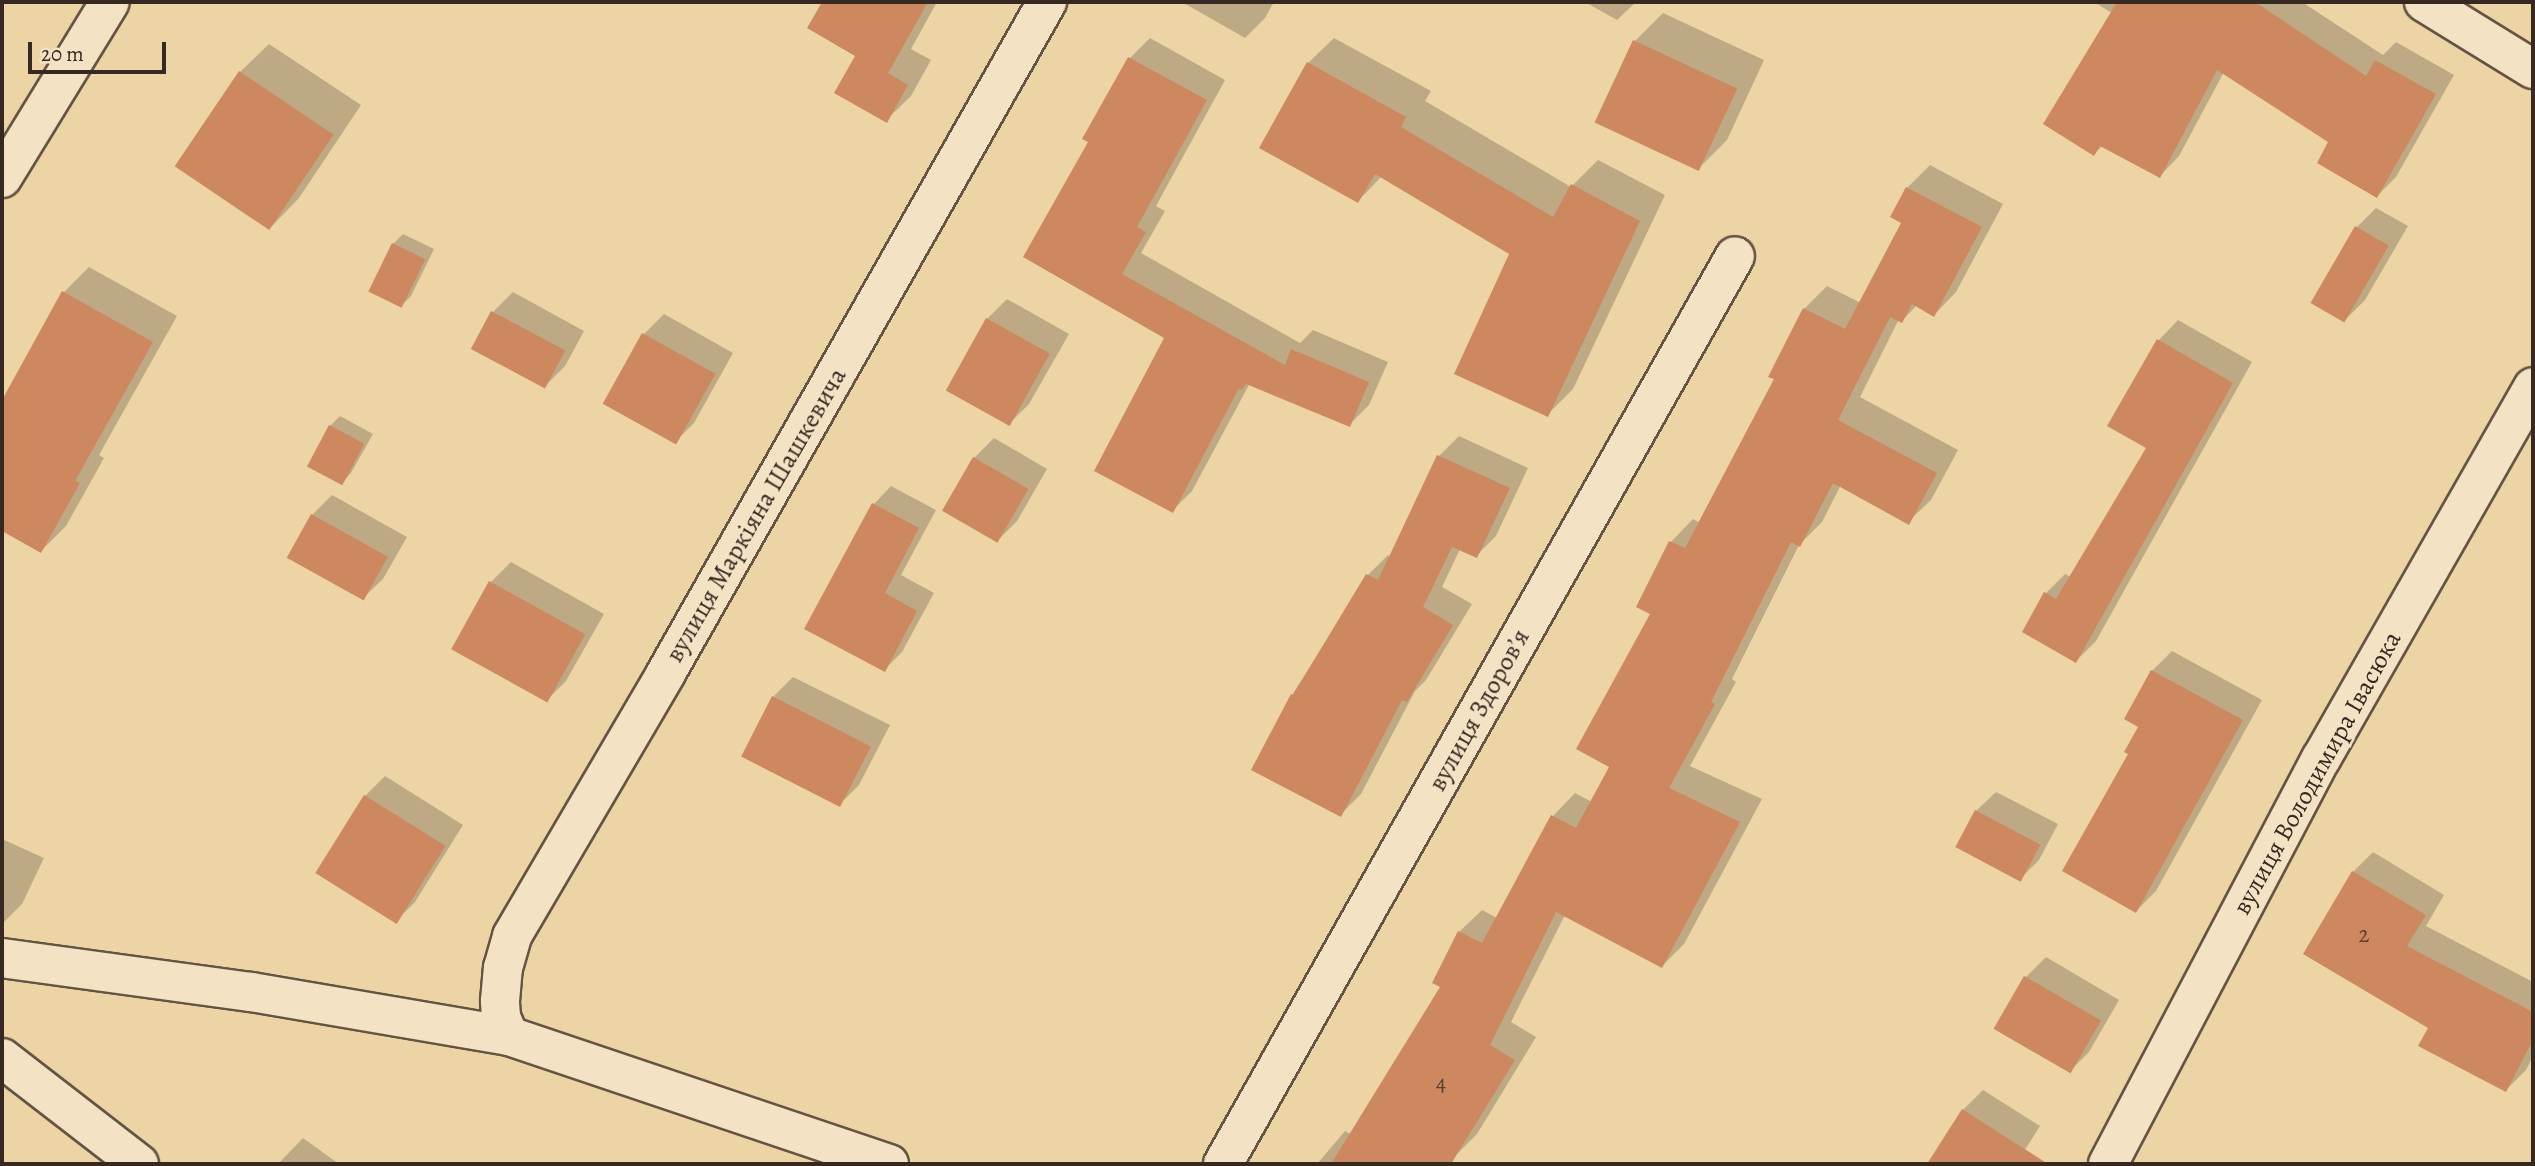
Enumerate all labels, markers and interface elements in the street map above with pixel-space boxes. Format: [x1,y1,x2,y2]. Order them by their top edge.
scale bar [32,28,170,72]
text: 20 m [41,40,84,68]
street label: вулиця Маркіяна Шашкевича [659,362,853,668]
street label: вулиця Здоровʼя [1422,624,1536,796]
street label: вулиця Володимира Івасюка [2226,626,2408,920]
house number: 2 [2359,921,2369,949]
house number: 4 [1436,1069,1446,1097]

